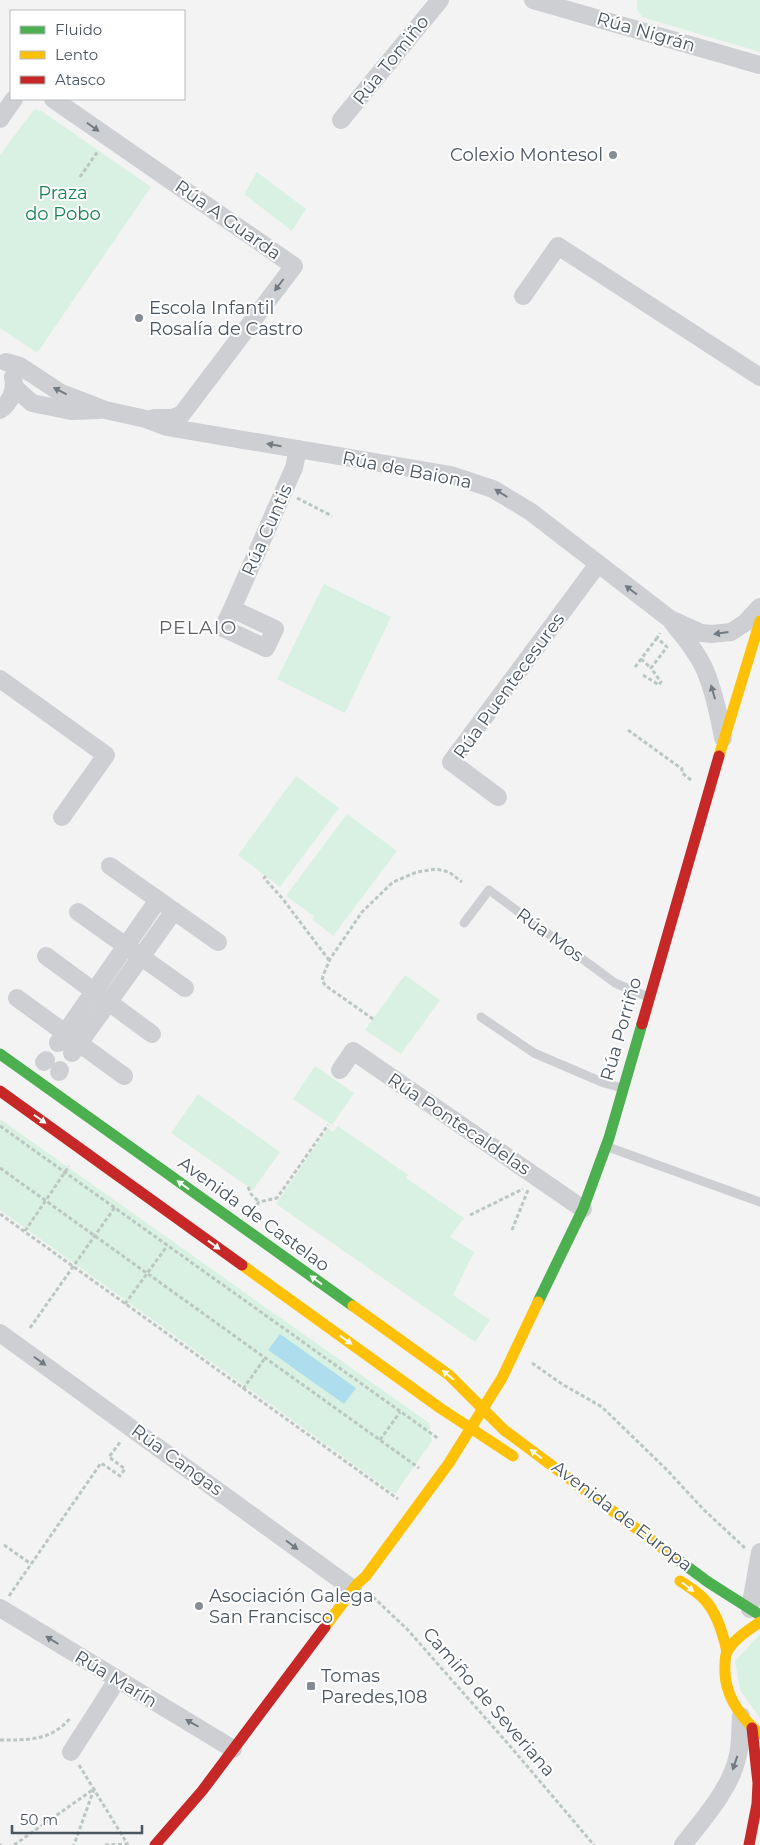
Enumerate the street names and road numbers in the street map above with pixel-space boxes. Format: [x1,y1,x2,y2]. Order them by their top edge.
street label: Rúa Nigrán [594,7,698,57]
street label: Rúa Tomiño [348,11,434,109]
street label: Rúa A Guarda [171,175,285,265]
street label: Rúa de Baiona [340,447,474,493]
street label: Rúa Cuntis [237,481,297,579]
street label: Rúa Puentecesures [449,609,569,763]
street label: Rúa Mos [512,903,588,967]
street label: Rúa Porriño [596,975,646,1083]
street label: Rúa Pontecaldelas [383,1068,535,1180]
street label: Avenida de Castelao [174,1152,334,1276]
street label: Rúa Cangas [127,1419,227,1501]
street label: Avenida de Europa [547,1456,697,1576]
street label: Camiño de Severiana [418,1623,560,1781]
street label: Rúa Marín [71,1646,161,1712]

